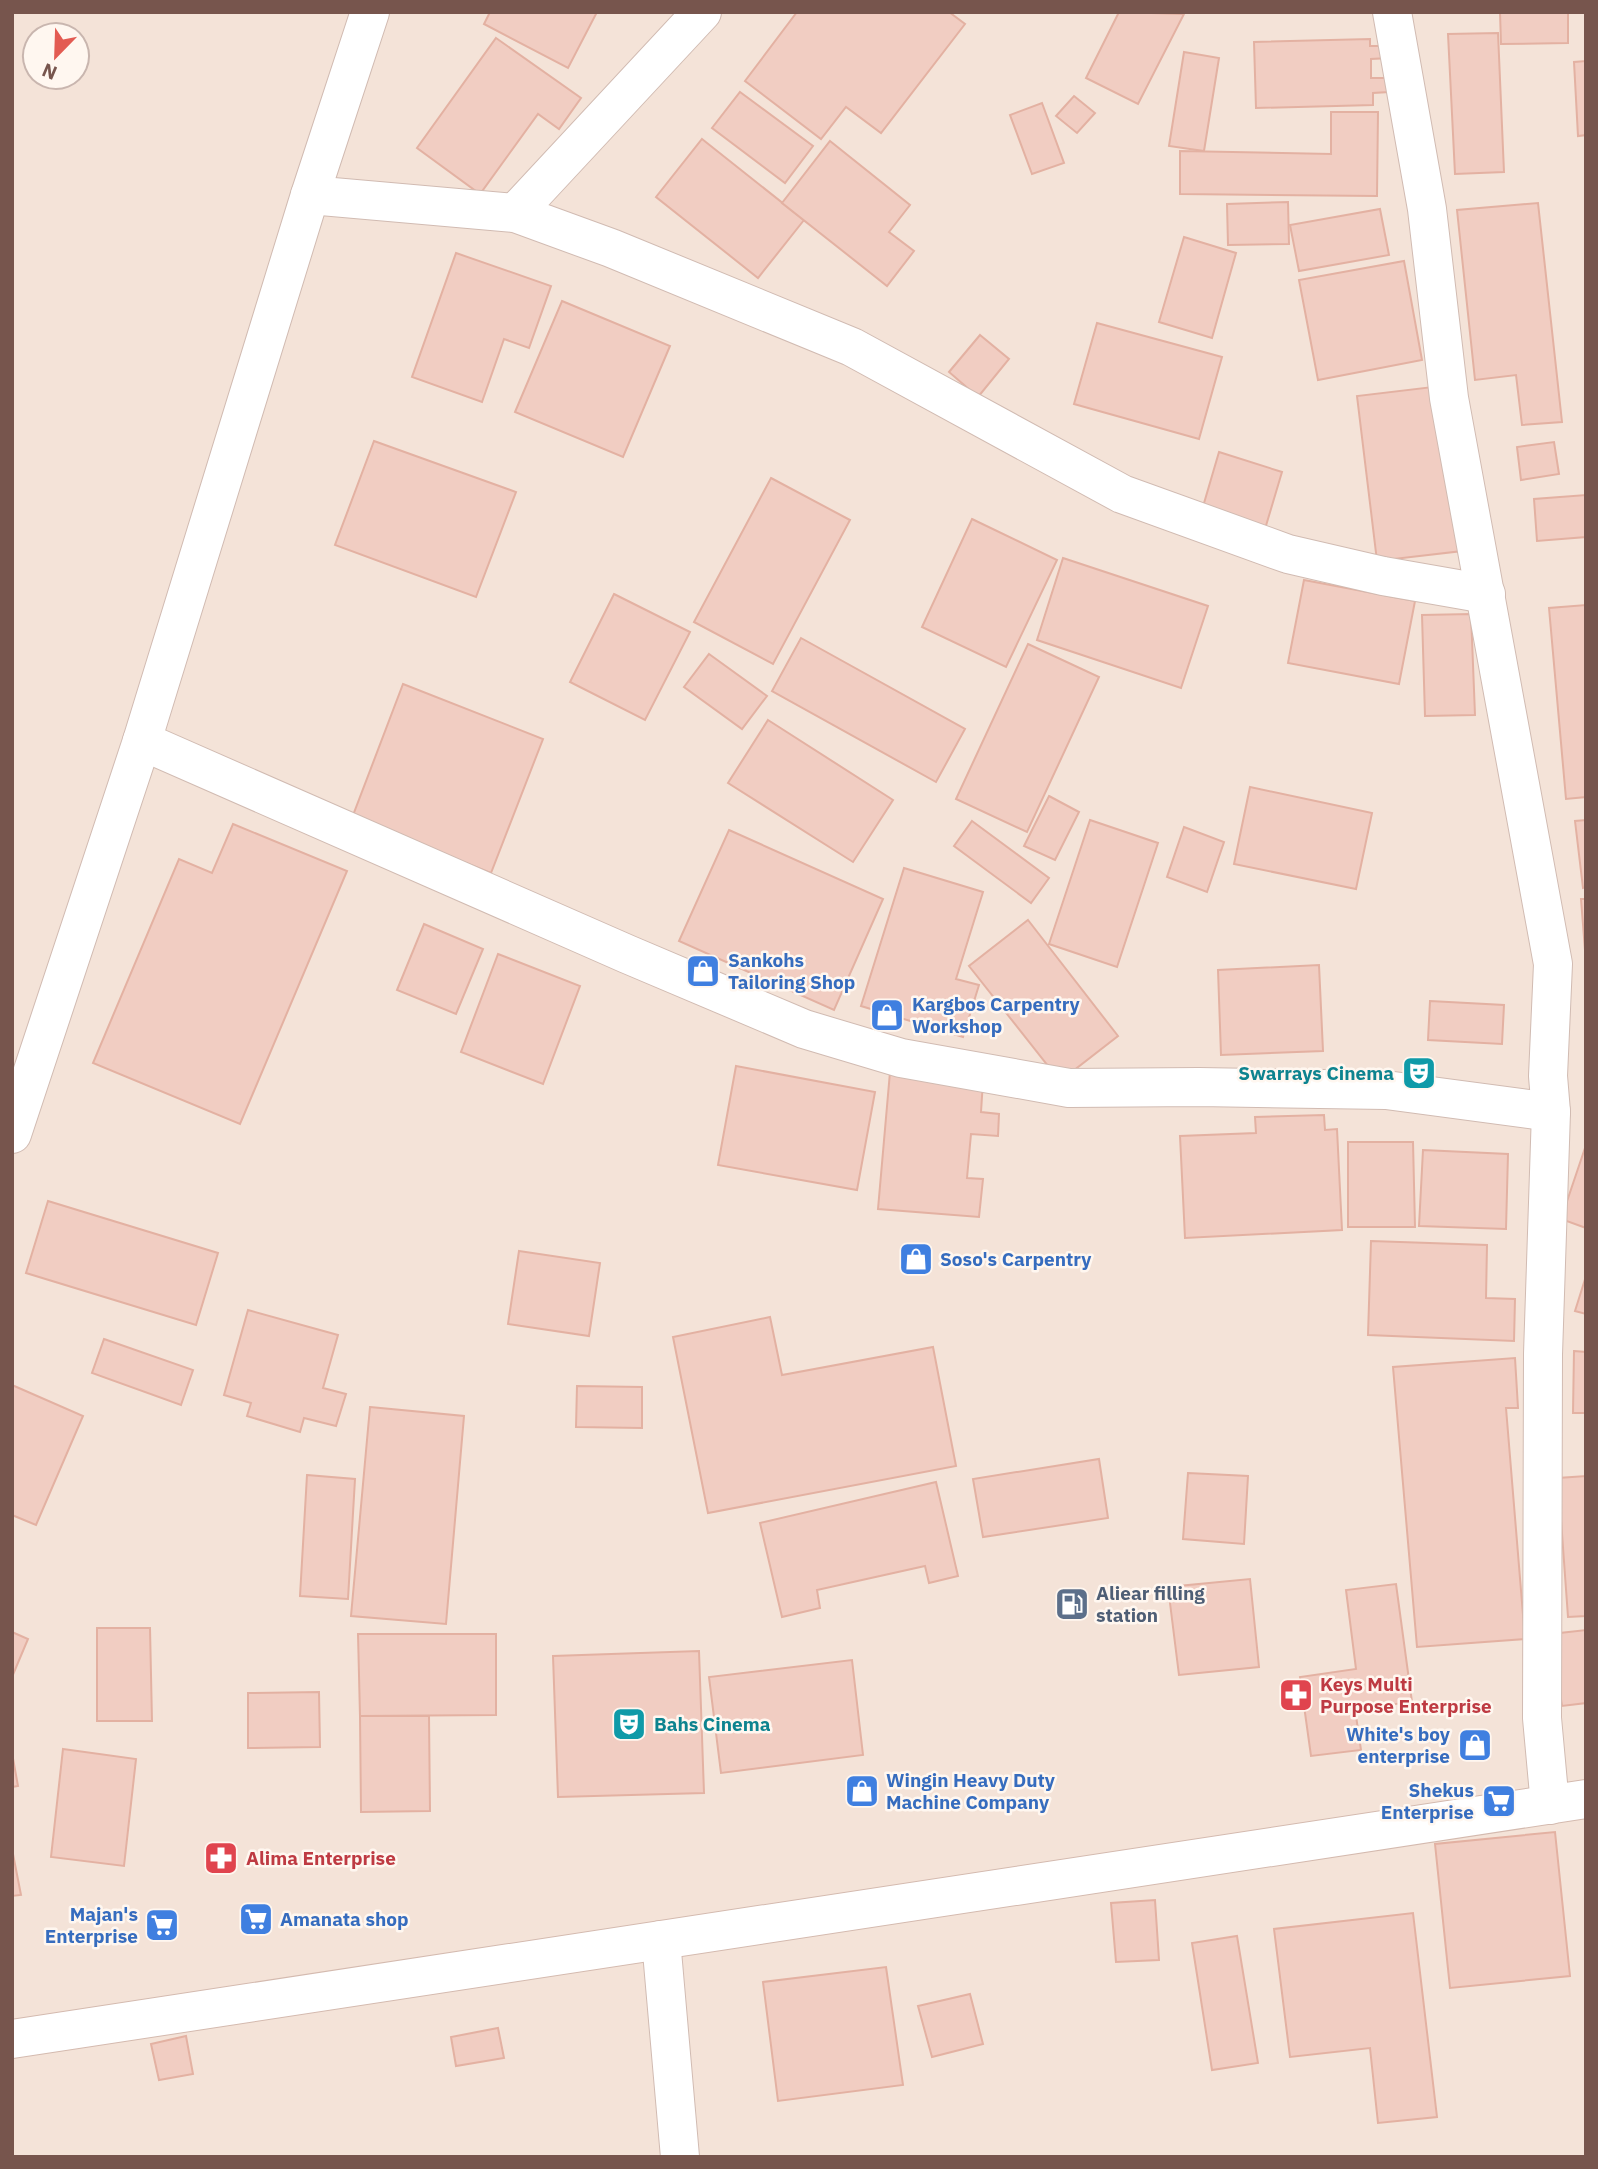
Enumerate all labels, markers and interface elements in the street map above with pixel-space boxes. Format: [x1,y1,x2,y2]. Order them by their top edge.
north arrow [21,21,91,91]
text: N [38,58,60,85]
place label: Sankohs Tailoring Shop [728,948,855,994]
shop icon: Sankohs Tailoring Shop [684,952,722,990]
place label: Kargbos Carpentry Workshop [912,992,1081,1038]
shop icon: Kargbos Carpentry Workshop [868,996,906,1034]
theatre icon: Swarrays Cinema [1400,1054,1438,1092]
place label: Swarrays Cinema [1238,1061,1394,1085]
shop icon: Soso's Carpentry [897,1240,935,1278]
place label: Soso's Carpentry [940,1247,1092,1271]
place label: Aliear filling station [1096,1581,1205,1627]
fuel station icon: Aliear filling station [1053,1585,1091,1623]
place label: Keys Multi Purpose Enterprise [1320,1672,1492,1718]
pharmacy icon: Keys Multi Purpose Enterprise [1277,1676,1315,1714]
theatre icon: Bahs Cinema [610,1705,648,1743]
place label: Bahs Cinema [654,1712,771,1736]
place label: White's boy enterprise [1346,1722,1451,1768]
shop icon: White's boy enterprise [1456,1726,1494,1764]
place label: Wingin Heavy Duty Machine Company [886,1768,1056,1814]
shop icon: Wingin Heavy Duty Machine Company [843,1772,881,1810]
place label: Shekus Enterprise [1381,1778,1474,1824]
supermarket icon: Shekus Enterprise [1480,1782,1518,1820]
pharmacy icon: Alima Enterprise [202,1839,240,1877]
place label: Alima Enterprise [246,1846,396,1870]
supermarket icon: Amanata shop [237,1900,275,1938]
place label: Majan's Enterprise [45,1902,138,1948]
supermarket icon: Majan's Enterprise [143,1906,181,1944]
place label: Amanata shop [280,1907,409,1931]

